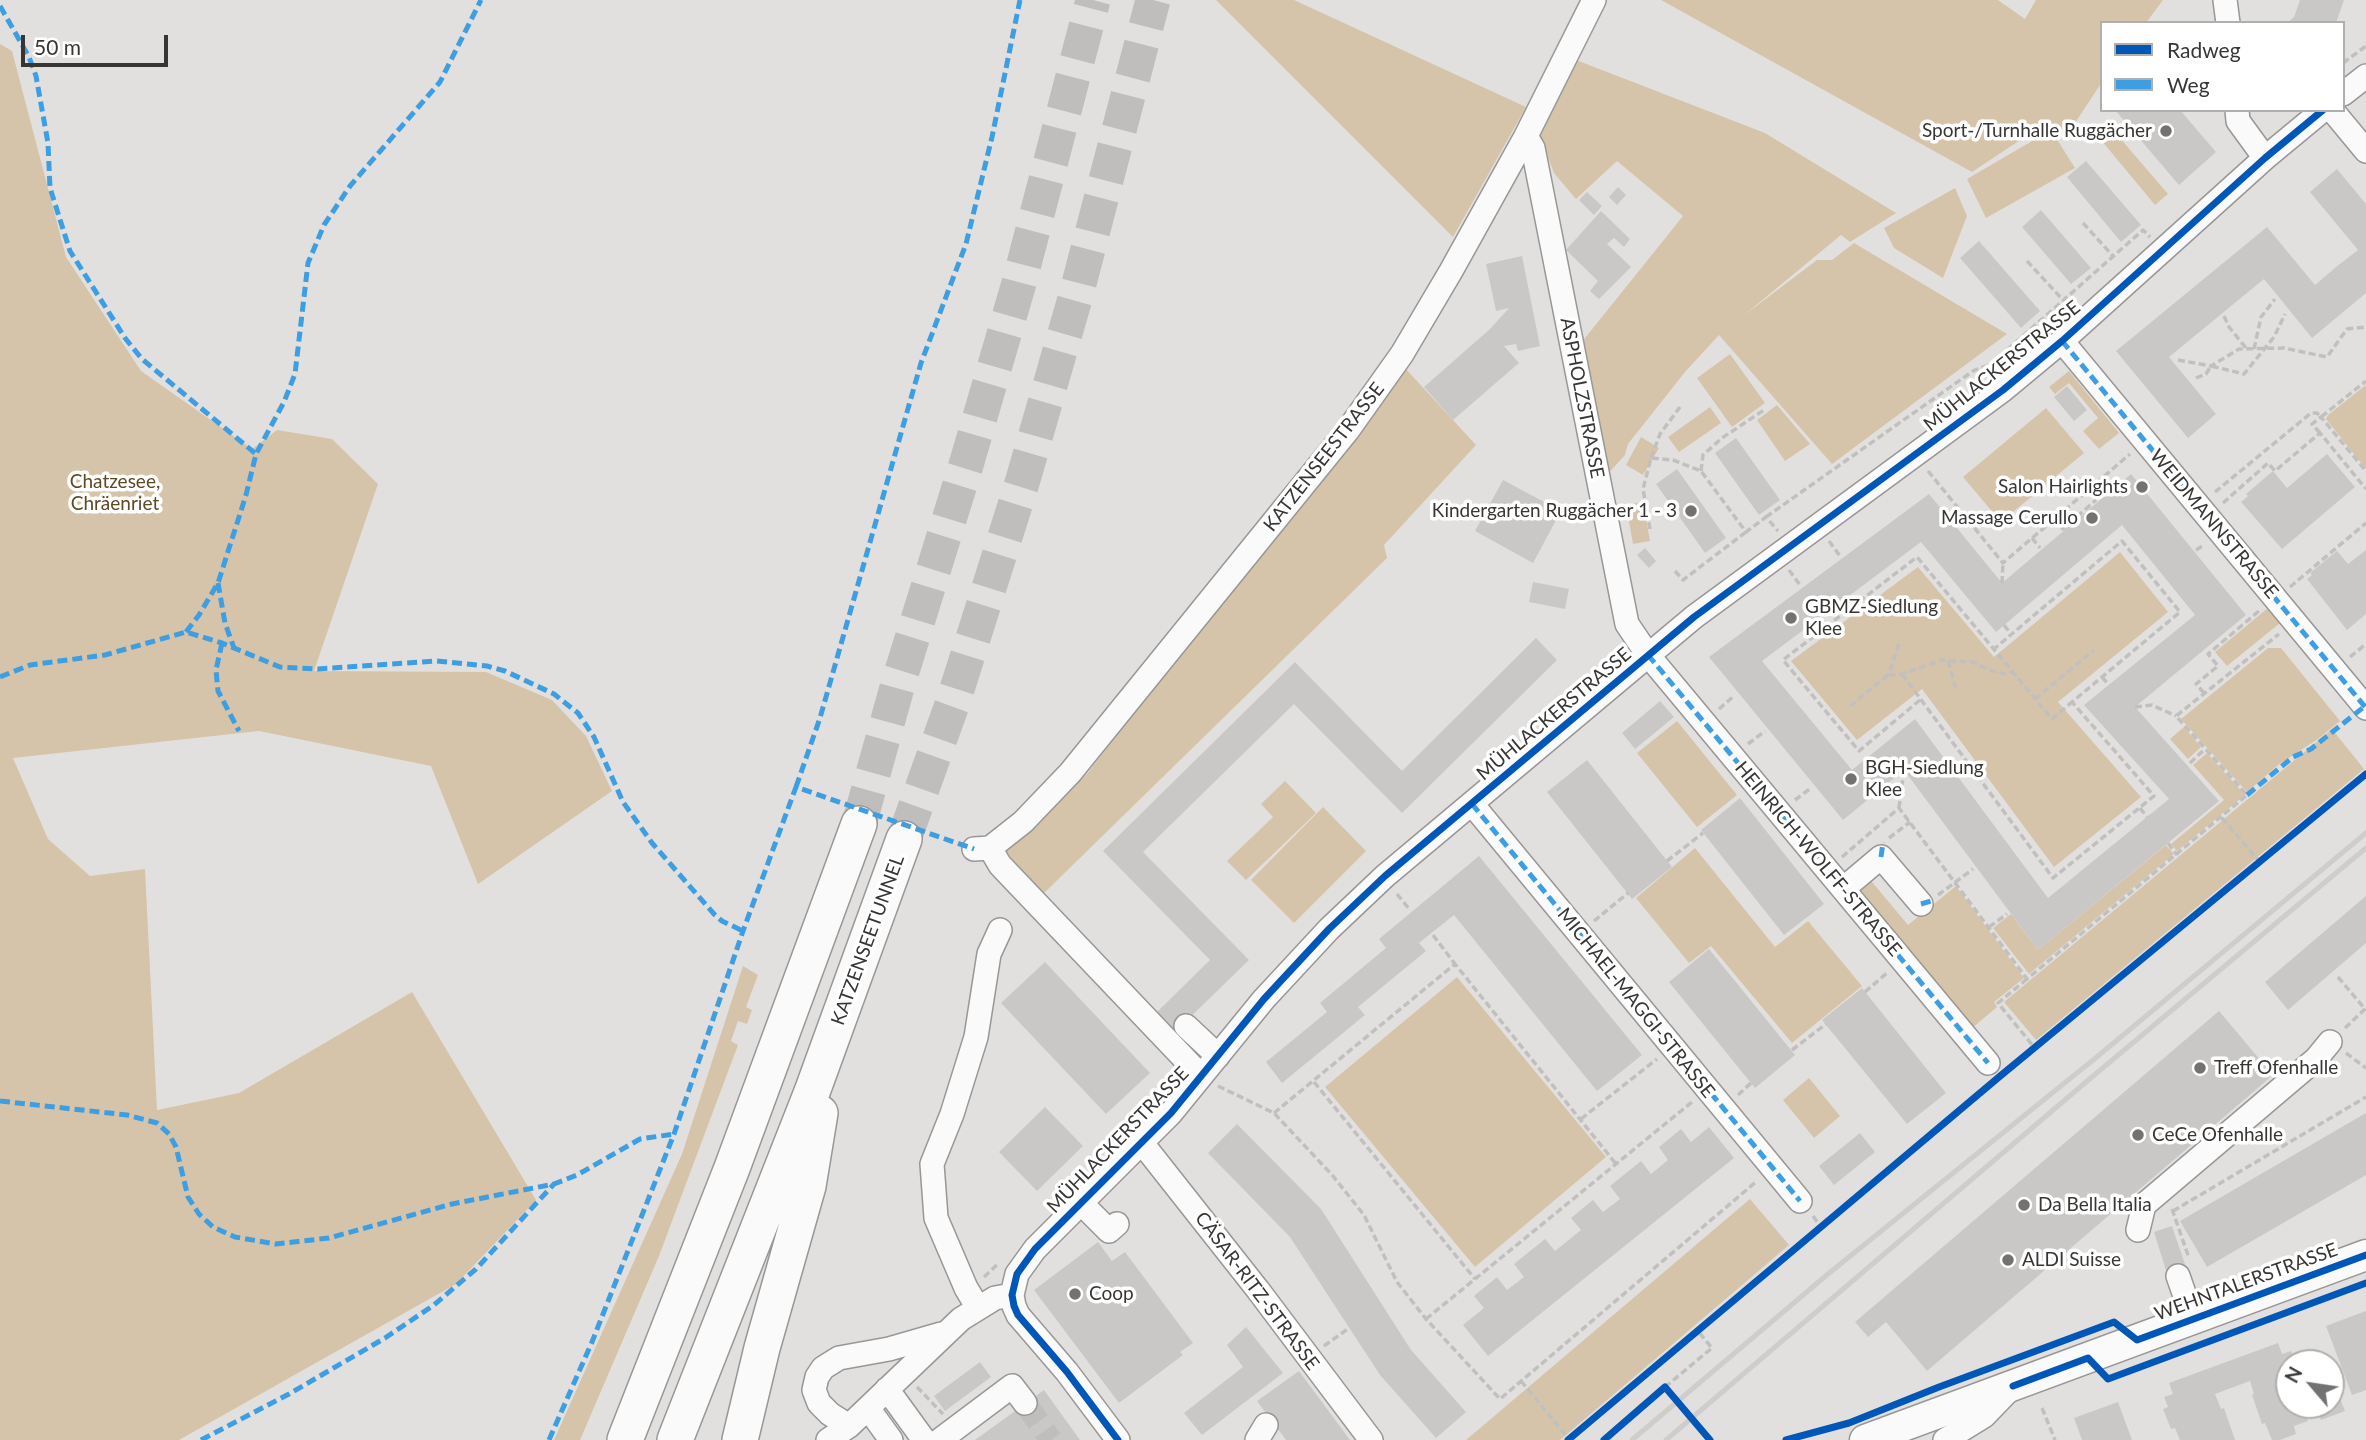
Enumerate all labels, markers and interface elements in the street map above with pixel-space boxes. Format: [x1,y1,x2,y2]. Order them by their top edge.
scale bar [24,21,172,65]
legend [2100,21,2345,112]
text: 50 m [34,34,81,59]
text: Radweg [2167,37,2241,62]
text: Weg [2167,72,2210,97]
place label: Sport-/Turnhalle Ruggächer [1922,120,2152,142]
marker: Sport-/Turnhalle Ruggächer [2158,123,2174,139]
street label: MÜHLACKERSTRASSE [1919,296,2085,436]
street label: ASPHOLZSTRASSE [1555,316,1609,480]
street label: KATZENSEESTRASSE [1259,378,1389,536]
street label: WEIDMANNSTRASSE [2145,445,2283,603]
park label: Chatzesee, Chräenriet [70,471,160,515]
place label: Salon Hairlights [1998,476,2128,498]
marker: Salon Hairlights [2134,479,2150,495]
place label: Kindergarten Ruggächer 1 - 3 [1432,500,1677,522]
marker: Kindergarten Ruggächer 1 - 3 [1683,503,1699,519]
place label: Massage Cerullo [1941,507,2078,529]
marker: Massage Cerullo [2084,510,2100,526]
place label: GBMZ-Siedlung Klee [1805,596,1938,640]
marker: GBMZ-Siedlung Klee [1783,610,1799,626]
street label: MÜHLACKERSTRASSE [1472,643,1636,785]
street label: HEINRICH-WOLFF-STRASSE [1730,757,1906,961]
place label: BGH-Siedlung Klee [1865,757,1984,801]
marker: BGH-Siedlung Klee [1843,771,1859,787]
street label: KATZENSEETUNNEL [827,852,909,1028]
street label: MICHAEL-MAGGI-STRASSE [1552,903,1720,1103]
place label: Treff Ofenhalle [2214,1057,2338,1079]
marker: Treff Ofenhalle [2192,1060,2208,1076]
street label: MÜHLACKERSTRASSE [1042,1062,1194,1218]
place label: CeCe Ofenhalle [2152,1124,2283,1146]
marker: CeCe Ofenhalle [2130,1127,2146,1143]
place label: Da Bella Italia [2038,1194,2152,1216]
marker: Da Bella Italia [2016,1197,2032,1213]
street label: CÄSAR-RITZ-STRASSE [1190,1207,1324,1375]
street label: WEHNTALERSTRASSE [2151,1238,2341,1326]
place label: ALDI Suisse [2022,1249,2121,1271]
marker: ALDI Suisse [2000,1252,2016,1268]
place label: Coop [1089,1283,1134,1305]
marker: Coop [1067,1286,1083,1302]
north arrow [2275,1349,2345,1419]
text: N [2279,1363,2307,1387]

